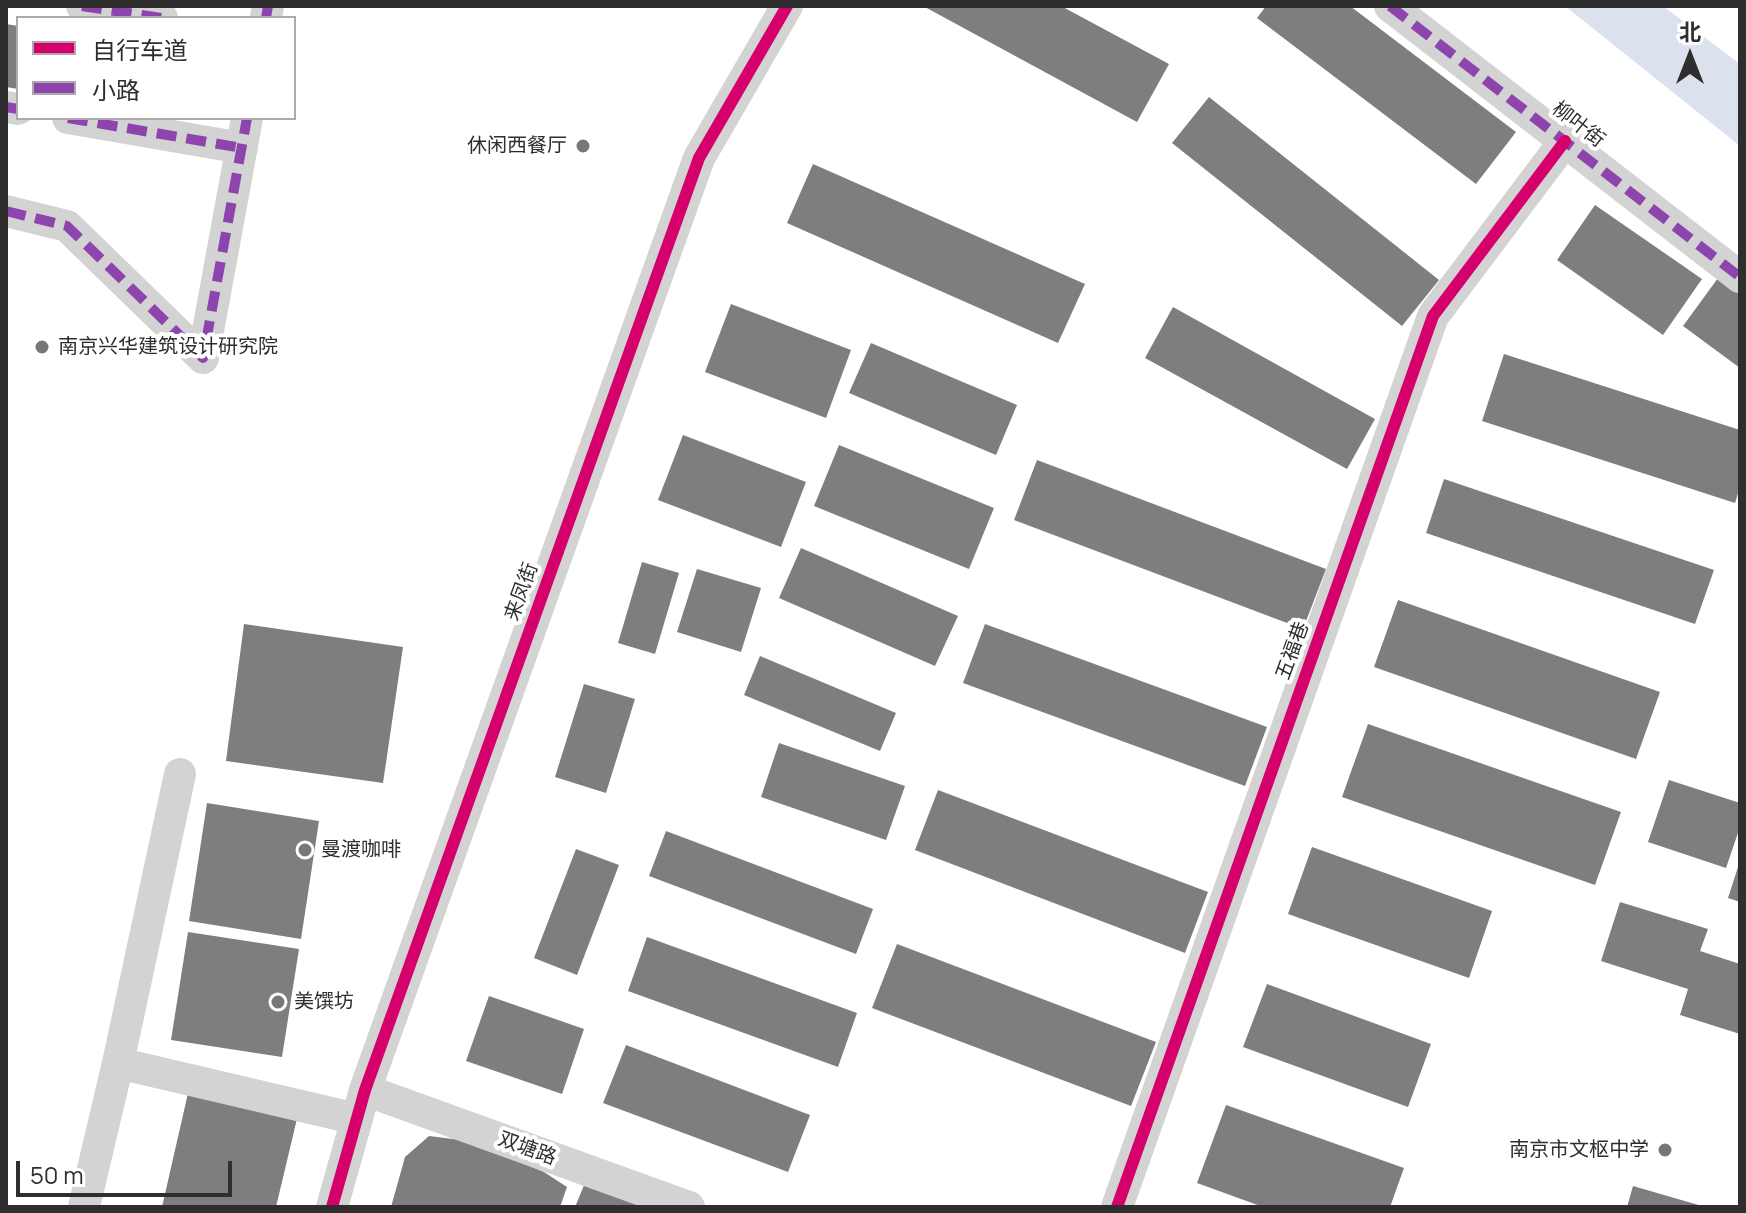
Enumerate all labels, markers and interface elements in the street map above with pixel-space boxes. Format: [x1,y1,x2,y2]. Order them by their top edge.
legend [16,16,296,120]
north arrow [1650,16,1730,96]
text: 北 [1679,17,1701,47]
text: 自行车道 [92,33,188,66]
text: 小路 [92,73,140,106]
street label: 柳叶街 [1547,97,1609,153]
place label: 休闲西餐厅 [467,134,567,158]
marker: 休闲西餐厅 [574,137,592,155]
place label: 南京兴华建筑设计研究院 [58,335,278,359]
marker: 南京兴华建筑设计研究院 [33,338,51,356]
street label: 来凤街 [500,560,544,624]
street label: 五福巷 [1271,619,1315,683]
place label: 曼渡咖啡 [321,838,401,862]
marker: 曼渡咖啡 [296,841,314,859]
place label: 美馔坊 [294,990,354,1014]
marker: 美馔坊 [269,993,287,1011]
street label: 双塘路 [495,1127,559,1171]
place label: 南京市文枢中学 [1509,1138,1649,1162]
marker: 南京市文枢中学 [1656,1141,1674,1159]
scale bar [20,1145,236,1195]
text: 50 m [30,1158,84,1191]

